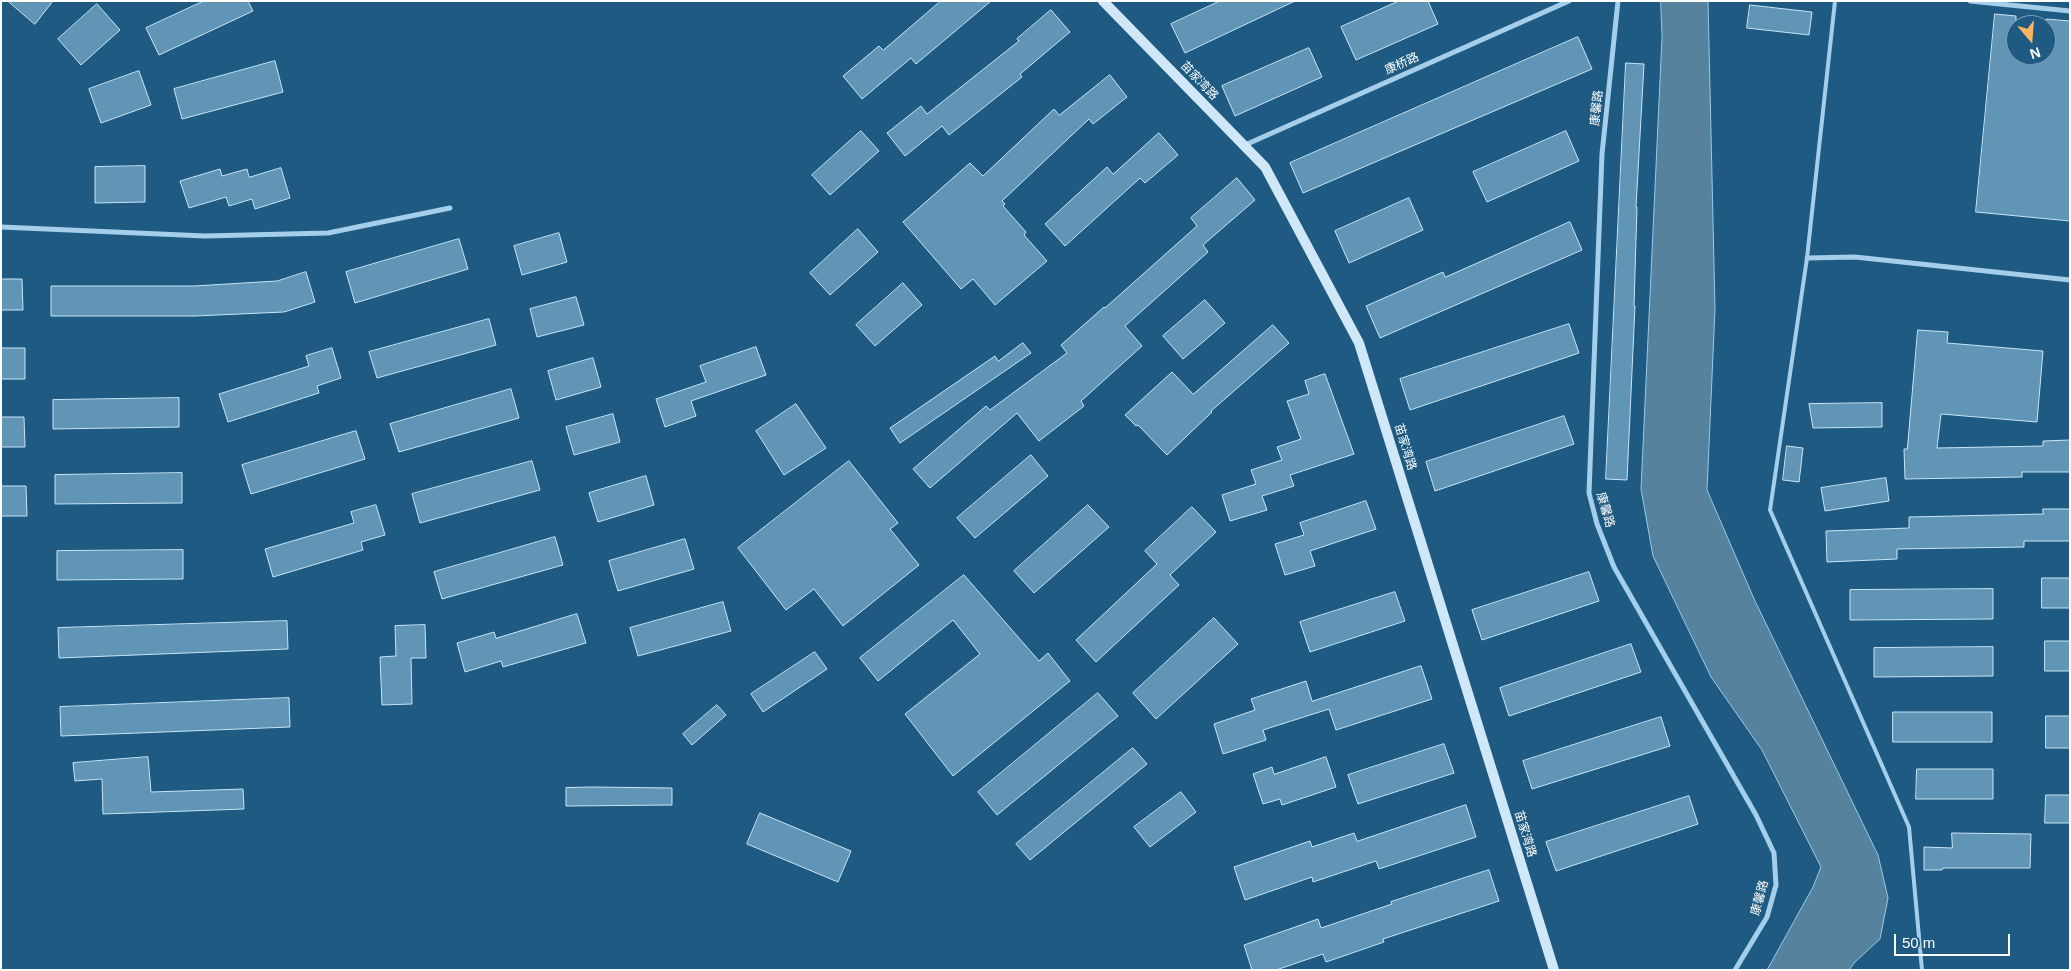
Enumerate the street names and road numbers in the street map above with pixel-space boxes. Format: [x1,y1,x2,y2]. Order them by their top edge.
street label: 康桥路 [1383,50,1421,78]
street label: 苗家湾路 [1177,59,1221,103]
street label: 康馨路 [1588,89,1606,127]
street label: 苗家湾路 [1391,422,1419,472]
street label: 康馨路 [1593,491,1617,529]
street label: 苗家湾路 [1511,809,1539,859]
street label: 康馨路 [1748,879,1772,917]

